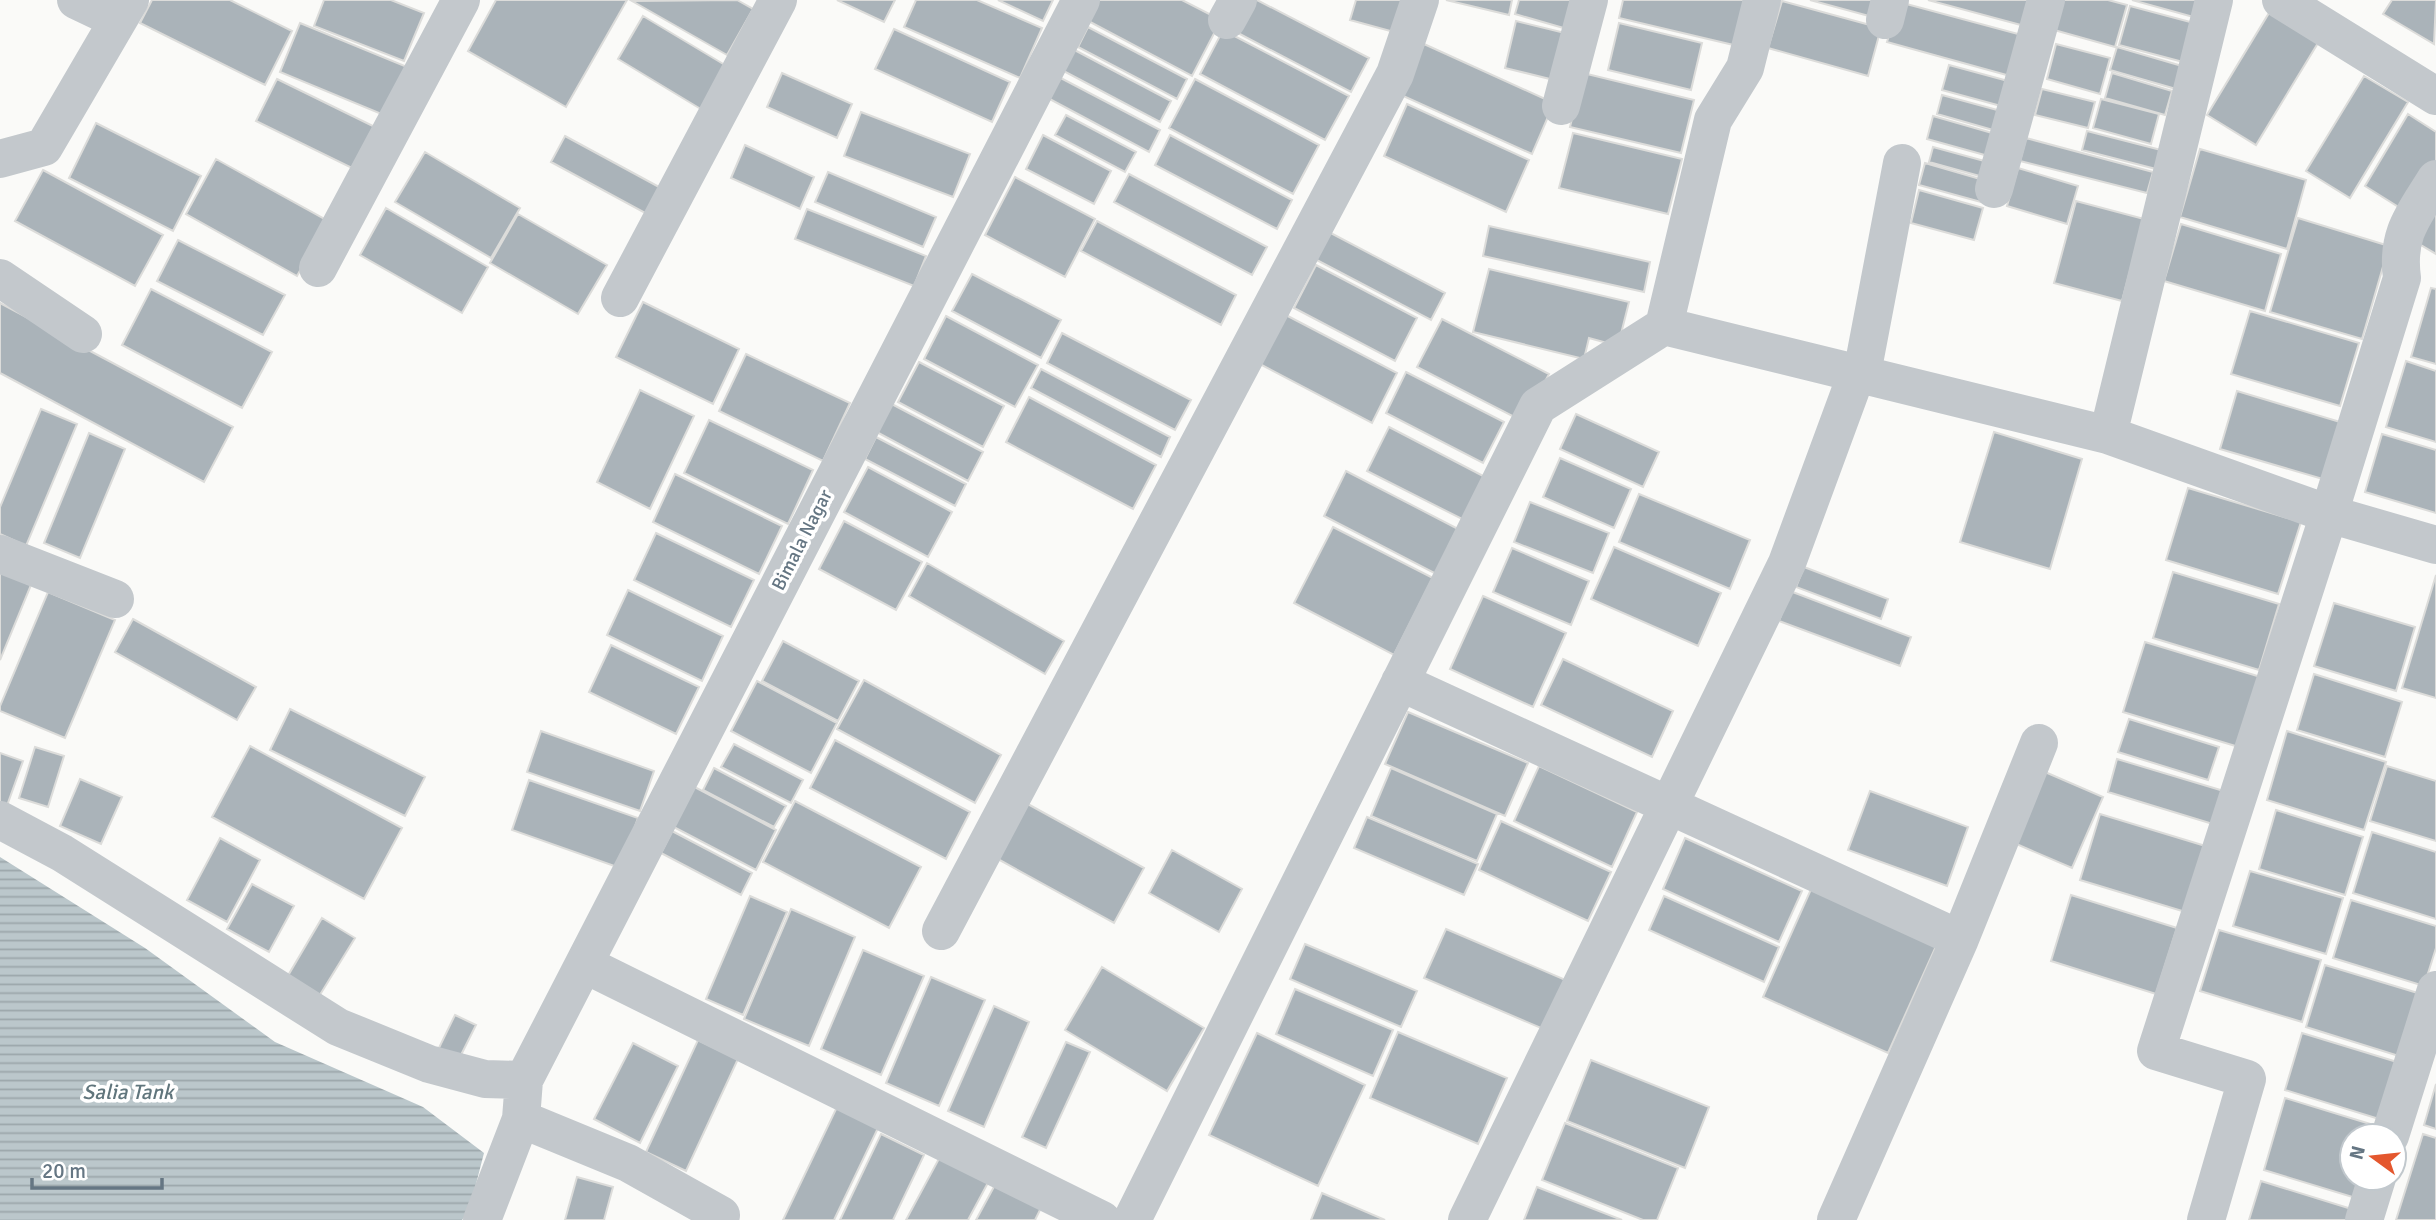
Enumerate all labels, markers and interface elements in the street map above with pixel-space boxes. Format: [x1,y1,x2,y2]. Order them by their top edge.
street label: Bimala Nagar [766,486,838,594]
water label: Salia Tank [83,1079,176,1105]
north arrow [2338,1122,2408,1192]
text: N [2344,1143,2371,1162]
scale bar [32,1146,161,1190]
text: 20 m [42,1158,86,1184]

